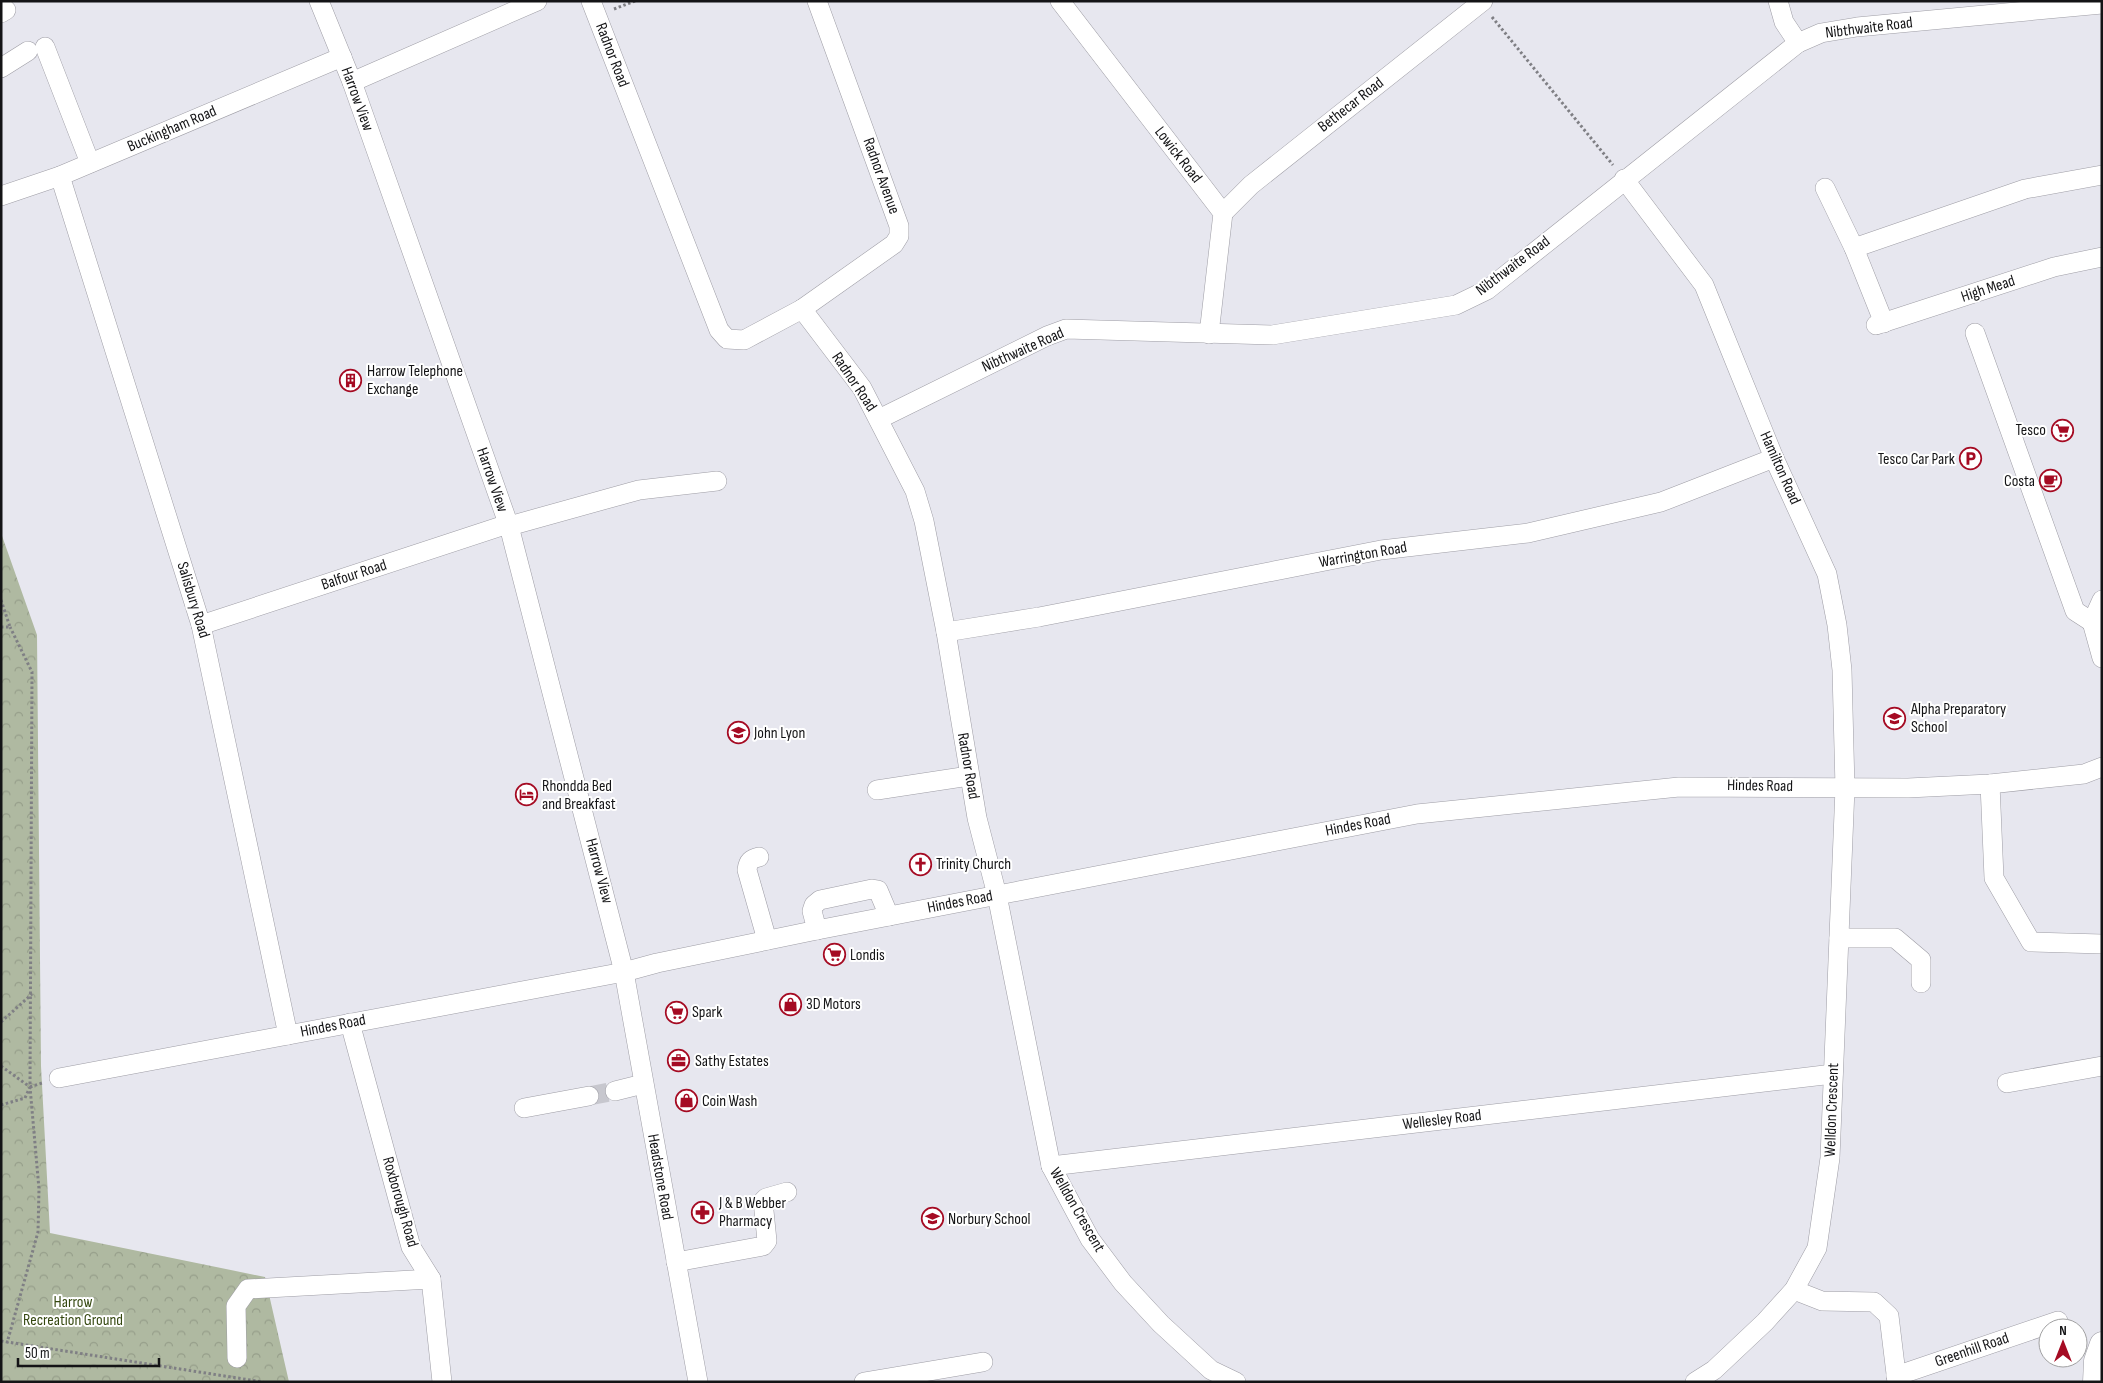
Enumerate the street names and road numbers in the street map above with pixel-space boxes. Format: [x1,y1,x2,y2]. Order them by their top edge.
street label: Nibthwaite Road [1824,13,1914,43]
street label: Radnor Road [591,20,633,90]
street label: Harrow View [337,64,377,134]
street label: Bethecar Road [1314,74,1388,136]
street label: Buckingham Road [125,102,219,156]
street label: Lowick Road [1150,123,1206,187]
street label: Radnor Avenue [858,135,904,217]
street label: Nibthwaite Road [1472,232,1554,300]
street label: High Mead [1959,271,2017,307]
street label: Nibthwaite Road [979,323,1067,377]
street label: Radnor Road [827,349,881,415]
street label: Hamilton Road [1755,429,1805,507]
street label: Harrow View [472,445,512,515]
street label: Warrington Road [1318,538,1408,572]
street label: Balfour Road [319,556,389,594]
street label: Salisbury Road [172,560,214,640]
street label: Radnor Road [953,731,983,801]
street label: Hindes Road [1727,776,1793,796]
street label: Hindes Road [1324,809,1392,841]
street label: Harrow View [581,836,617,906]
street label: Hindes Road [926,886,994,918]
street label: Hindes Road [299,1010,367,1042]
street label: Welldon Crescent [1821,1063,1843,1157]
street label: Wellesley Road [1401,1106,1483,1134]
street label: Headstone Road [643,1133,677,1221]
street label: Roxborough Road [378,1155,422,1249]
street label: Welldon Crescent [1045,1165,1109,1256]
street label: Greenhill Road [1932,1328,2012,1372]

